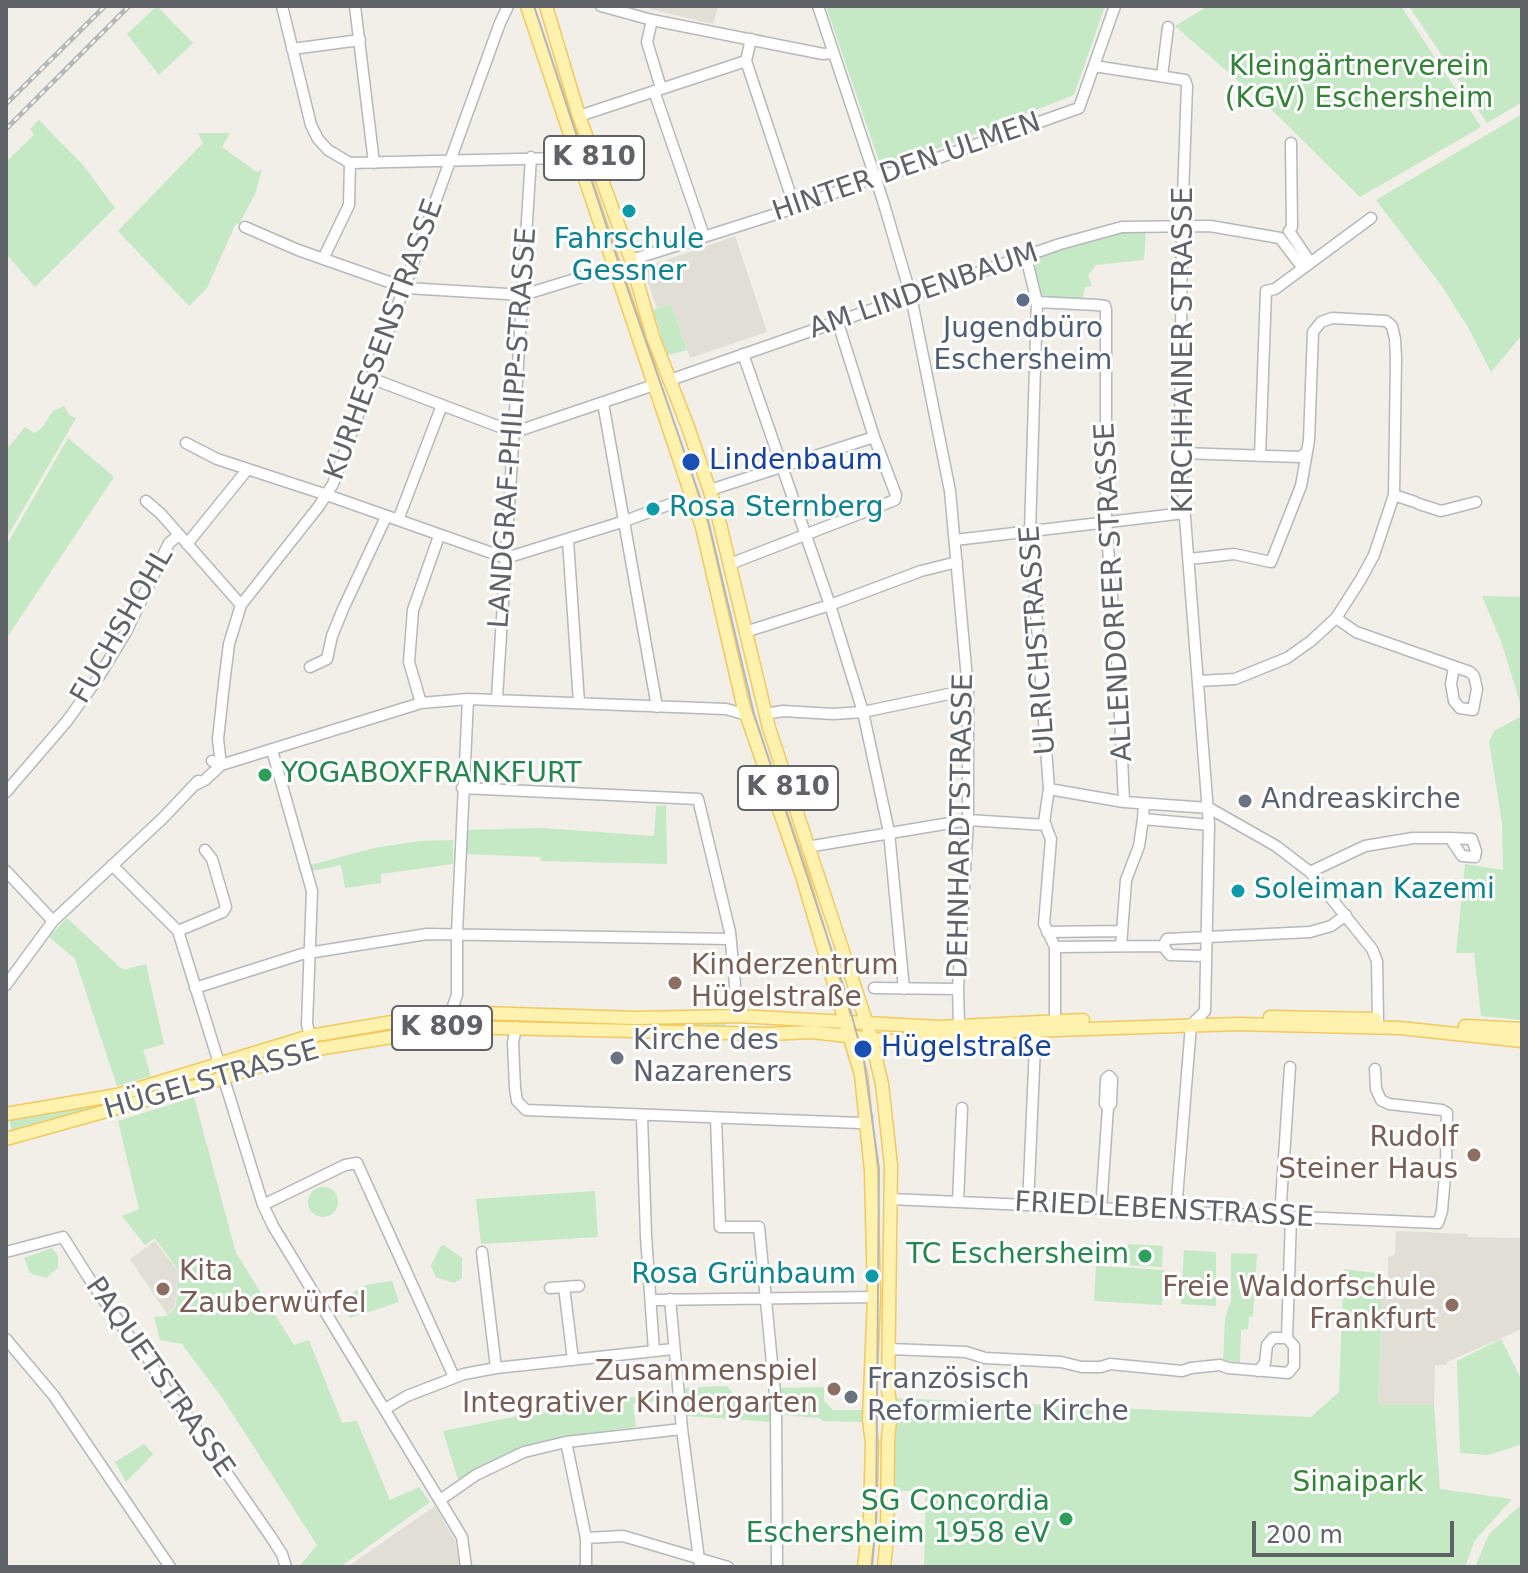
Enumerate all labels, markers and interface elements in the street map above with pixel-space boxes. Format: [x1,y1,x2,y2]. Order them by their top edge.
park label: Kleingärtnerverein (KGV) Eschersheim [1225,51,1493,117]
street label: HINTER DEN ULMEN [768,106,1046,230]
road number: K 810 [544,136,644,180]
street label: KIRCHHAINER STRASSE [1168,187,1202,513]
street label: KURHESSENSTRASSE [319,195,451,485]
marker: Fahrschule Gessner [620,202,638,220]
place label: Fahrschule Gessner [554,224,704,290]
street label: LANDGRAF-PHILIPP-STRASSE [483,226,545,630]
street label: AM LINDENBAUM [805,237,1043,347]
marker: Jugendbüro Eschersheim [1014,291,1032,309]
place label: Jugendbüro Eschersheim [934,313,1112,379]
street label: ALLENDORFER STRASSE [1089,421,1141,763]
place label: Lindenbaum [709,445,883,479]
marker: Lindenbaum [680,451,702,473]
place label: Rosa Sternberg [669,492,884,526]
marker: Rosa Sternberg [644,500,662,518]
street label: ULRICHSTRASSE [1014,524,1064,756]
street label: FUCHSHOHL [65,542,181,710]
street label: DEHNHARDTSTRASSE [943,673,981,979]
place label: YOGABOXFRANKFURT [281,758,582,792]
marker: YOGABOXFRANKFURT [256,766,274,784]
road number: K 810 [738,766,838,810]
place label: Andreaskirche [1261,784,1461,818]
marker: Andreaskirche [1236,792,1254,810]
place label: Soleiman Kazemi [1254,874,1495,908]
marker: Soleiman Kazemi [1229,882,1247,900]
place label: Kinderzentrum Hügelstraße [691,950,899,1016]
marker: Kinderzentrum Hügelstraße [666,974,684,992]
road number: K 809 [392,1006,492,1050]
place label: Kirche des Nazareners [633,1025,792,1091]
place label: Hügelstraße [881,1032,1052,1066]
street label: HÜGELSTRASSE [101,1034,323,1128]
marker: Hügelstraße [852,1038,874,1060]
marker: Kirche des Nazareners [608,1049,626,1067]
place label: Rudolf Steiner Haus [1278,1122,1458,1188]
marker: Rudolf Steiner Haus [1465,1146,1483,1164]
street label: FRIEDLEBENSTRASSE [1013,1186,1315,1236]
place label: TC Eschersheim [906,1239,1129,1273]
marker: TC Eschersheim [1136,1247,1154,1265]
place label: Kita Zauberwürfel [179,1256,367,1322]
place label: Rosa Grünbaum [631,1259,856,1293]
marker: Rosa Grünbaum [863,1267,881,1285]
street label: PAQUETSTRASSE [77,1271,241,1485]
place label: Freie Waldorfschule Frankfurt [1162,1272,1436,1338]
marker: Kita Zauberwürfel [154,1280,172,1298]
marker: Freie Waldorfschule Frankfurt [1443,1296,1461,1314]
place label: Zusammenspiel Integrativer Kindergarten [462,1356,818,1422]
place label: Französisch Reformierte Kirche [867,1364,1129,1430]
marker: Zusammenspiel Integrativer Kindergarten [825,1380,843,1398]
marker: Französisch Reformierte Kirche [842,1388,860,1406]
park label: Sinaipark [1293,1467,1423,1501]
place label: SG Concordia Eschersheim 1958 eV [746,1486,1050,1552]
scale bar [1256,1505,1458,1555]
marker: SG Concordia Eschersheim 1958 eV [1057,1510,1075,1528]
text: 200 m [1266,1521,1343,1549]

